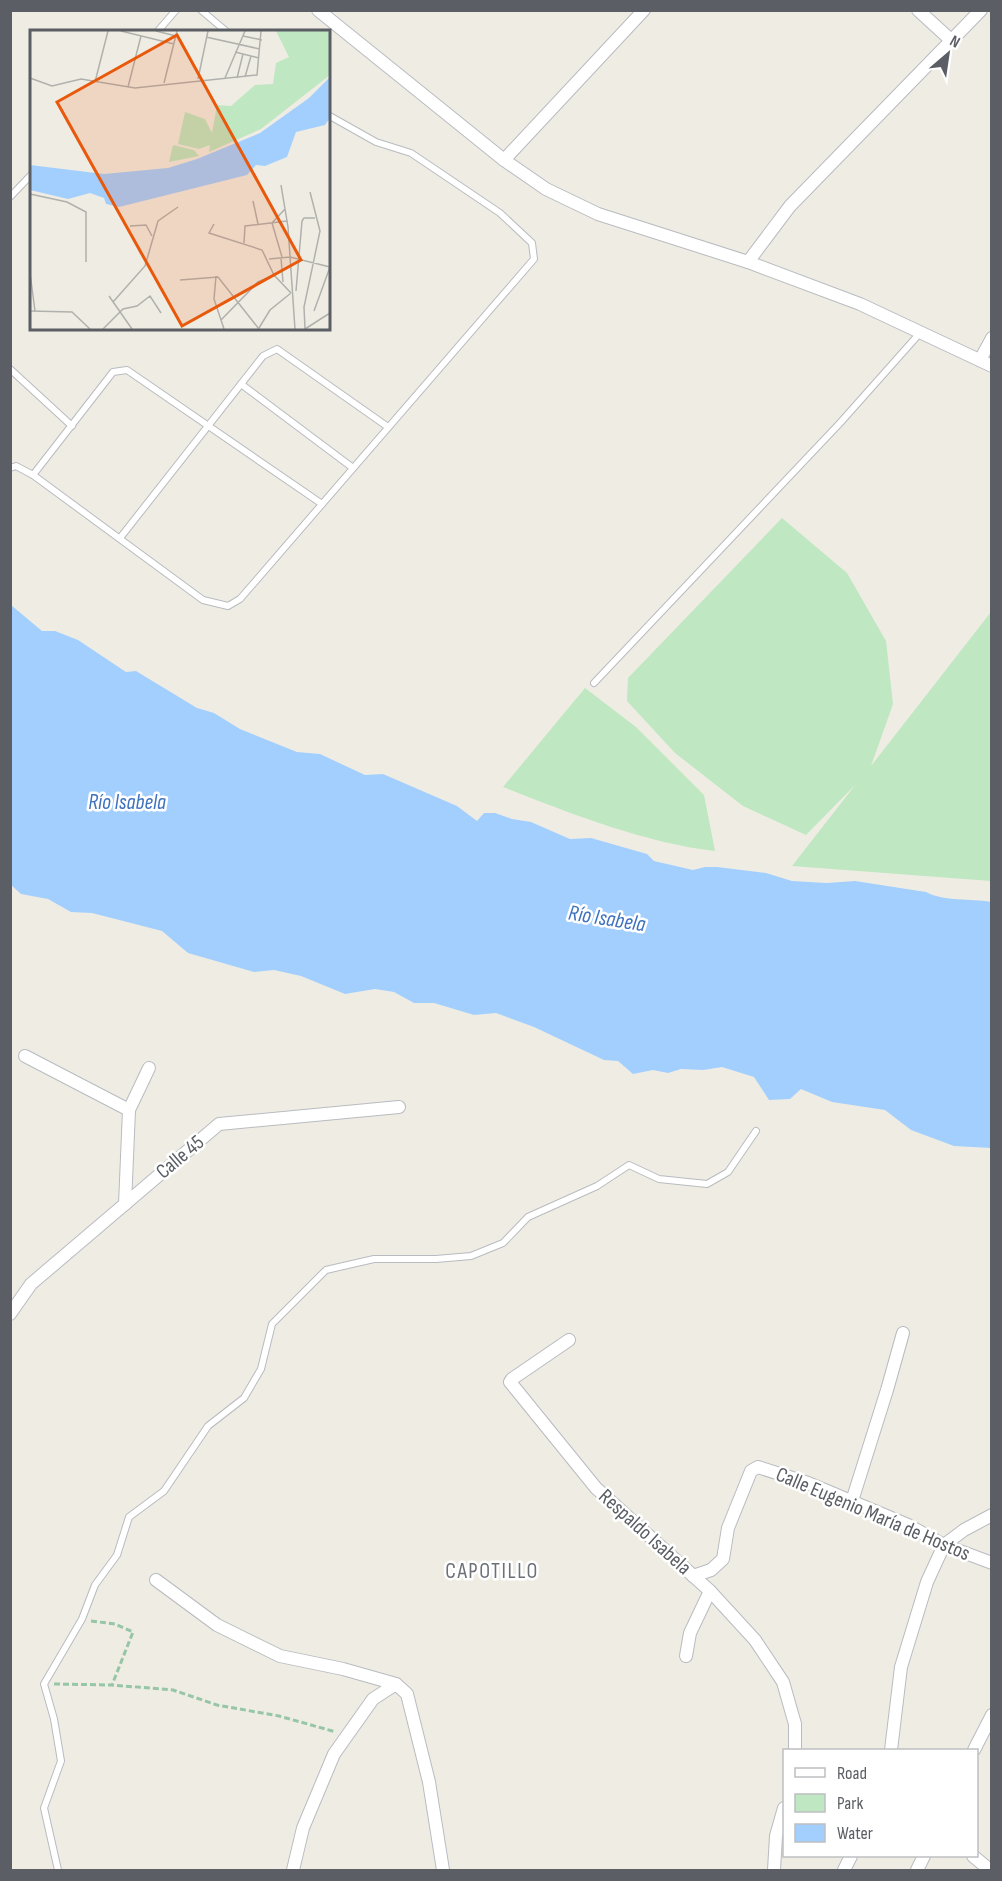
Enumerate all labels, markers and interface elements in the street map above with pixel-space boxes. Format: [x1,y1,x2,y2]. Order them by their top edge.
north arrow [918,24,978,84]
inset map [30,30,330,330]
text: N [946,32,963,53]
water label: Río Isabela [88,789,166,816]
water label: Río Isabela [566,900,648,938]
street label: Calle 45 [151,1130,209,1184]
street label: Calle Eugenio María de Hostos [772,1462,974,1566]
street label: Respaldo Isabela [594,1484,696,1580]
district label: CAPOTILLO [445,1558,539,1585]
legend [783,1749,978,1857]
text: Road [837,1763,867,1784]
text: Park [837,1793,863,1814]
text: Water [837,1823,873,1844]

